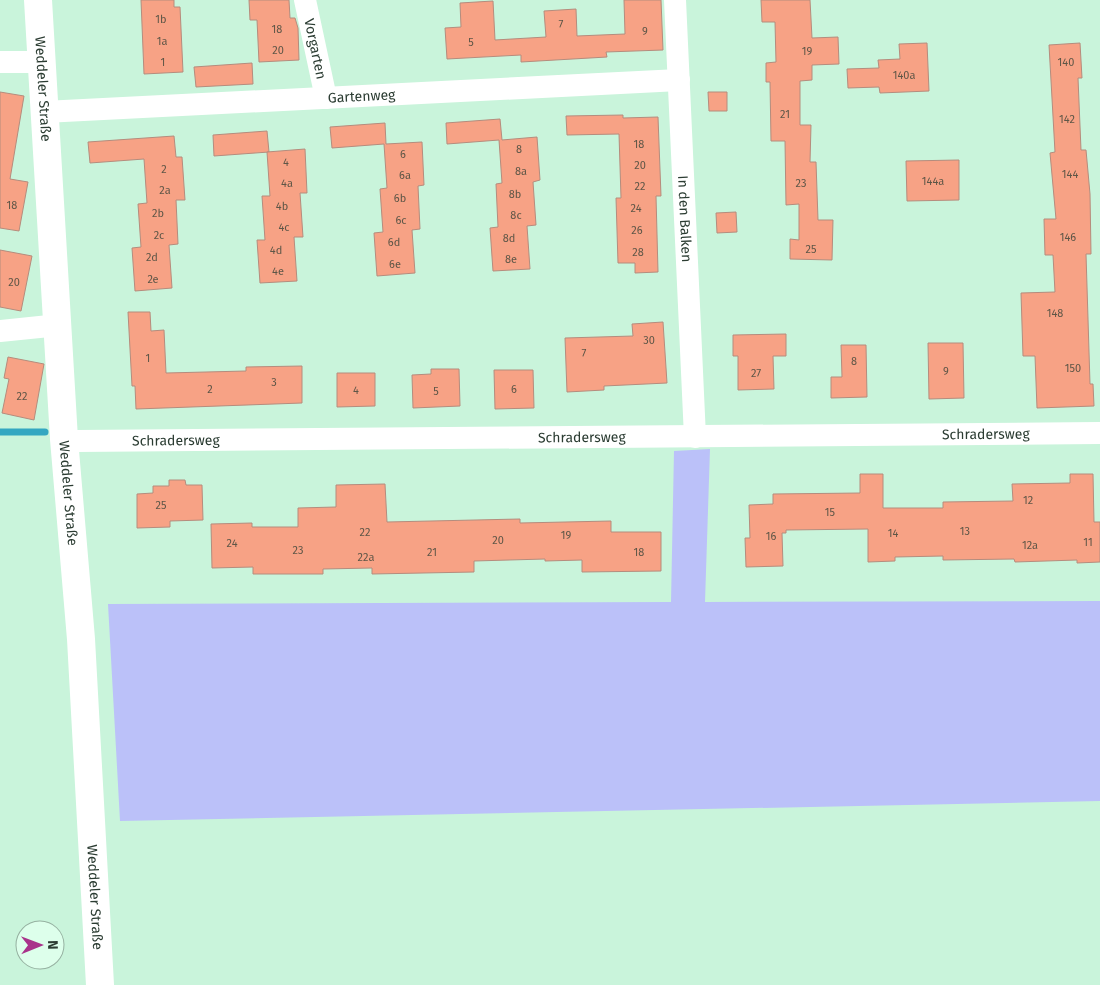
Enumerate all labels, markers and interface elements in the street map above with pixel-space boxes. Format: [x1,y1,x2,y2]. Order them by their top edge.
house number: 1b [155,13,167,26]
street label: Vorgarten [301,17,330,81]
house number: 7 [559,18,564,31]
house number: 18 [272,23,282,36]
house number: 9 [642,25,648,38]
house number: 1a [157,35,167,48]
street label: Weddeler Straße [32,36,55,142]
house number: 5 [468,36,474,49]
house number: 20 [272,44,284,57]
house number: 19 [802,45,812,58]
house number: 1 [161,56,165,69]
house number: 140 [1058,56,1074,69]
house number: 140a [893,69,915,82]
street label: Gartenweg [327,86,396,106]
house number: 21 [780,108,790,121]
house number: 142 [1059,113,1075,126]
house number: 18 [634,138,644,151]
house number: 8 [516,143,522,156]
house number: 6 [400,148,406,161]
house number: 4 [283,156,289,169]
house number: 20 [634,159,646,172]
house number: 2 [161,163,167,176]
house number: 8a [515,165,527,178]
house number: 144 [1062,168,1078,181]
house number: 6a [399,169,411,182]
street label: In den Balken [675,175,695,263]
house number: 144a [922,175,944,188]
house number: 4a [281,177,293,190]
house number: 23 [796,177,806,190]
house number: 22 [635,180,645,193]
house number: 2a [159,184,171,197]
house number: 8b [509,188,521,201]
house number: 6b [394,192,406,205]
house number: 18 [7,199,17,212]
house number: 4b [276,200,288,213]
house number: 24 [631,202,642,215]
house number: 2b [152,207,164,220]
house number: 8c [510,209,522,222]
house number: 6c [395,214,407,227]
house number: 4c [278,221,290,234]
house number: 26 [631,224,643,237]
house number: 2c [154,229,164,242]
house number: 146 [1060,231,1076,244]
house number: 8d [503,232,515,245]
house number: 6d [388,236,400,249]
house number: 25 [806,243,817,256]
house number: 4d [270,244,282,257]
house number: 28 [632,246,644,259]
house number: 2d [146,251,158,264]
house number: 8e [505,253,517,266]
house number: 6e [389,258,401,271]
house number: 4e [272,265,284,278]
house number: 2e [147,273,159,286]
house number: 20 [8,276,20,289]
house number: 148 [1047,307,1063,320]
house number: 30 [643,334,655,347]
house number: 7 [582,347,587,360]
house number: 1 [146,352,150,365]
house number: 8 [851,355,857,368]
house number: 150 [1065,362,1081,375]
house number: 9 [943,365,949,378]
house number: 27 [751,367,761,380]
house number: 3 [271,376,277,389]
house number: 2 [207,383,213,396]
house number: 6 [511,383,517,396]
house number: 4 [353,384,359,397]
house number: 5 [433,385,439,398]
house number: 22 [17,390,27,403]
street label: Schradersweg [942,425,1030,443]
street label: Schradersweg [538,428,626,446]
street label: Schradersweg [132,431,220,449]
street label: Weddeler Straße [56,440,82,546]
house number: 12 [1023,494,1033,507]
house number: 25 [156,499,167,512]
house number: 15 [825,506,836,519]
house number: 13 [960,525,970,538]
house number: 22 [360,526,370,539]
house number: 14 [888,527,898,540]
house number: 19 [561,529,571,542]
house number: 16 [766,530,776,543]
house number: 20 [492,534,504,547]
house number: 11 [1083,536,1093,549]
house number: 24 [227,537,238,550]
house number: 12a [1022,539,1038,552]
house number: 23 [293,544,303,557]
house number: 21 [427,546,437,559]
house number: 18 [634,546,644,559]
house number: 22a [358,551,374,564]
street label: Weddeler Straße [84,844,107,950]
north arrow [15,920,65,970]
text: N [44,940,61,950]

